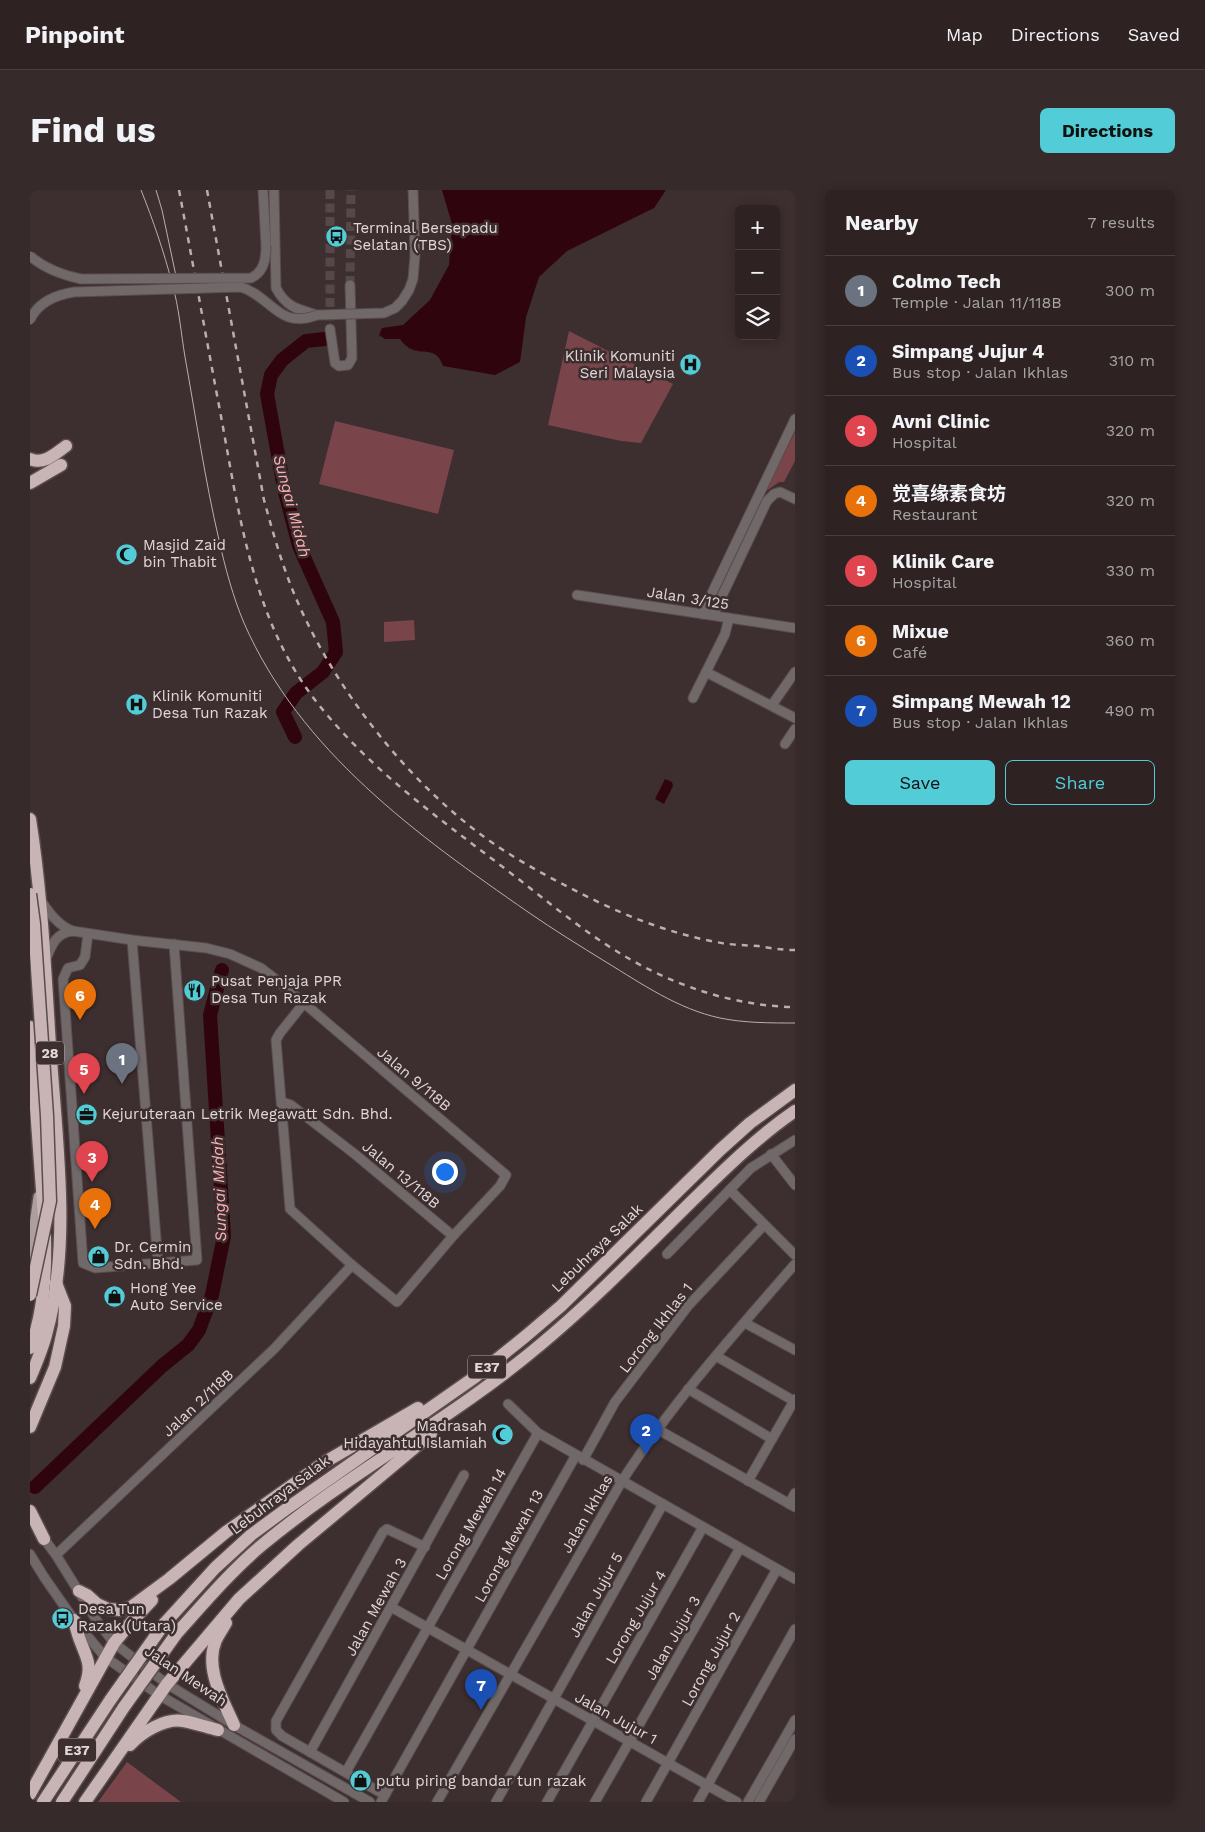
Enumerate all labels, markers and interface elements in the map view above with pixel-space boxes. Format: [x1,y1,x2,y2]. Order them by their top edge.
text: Pinpoint [25,21,125,49]
text: Map [946,24,983,45]
text: Directions [1011,24,1100,45]
text: Saved [1128,24,1180,45]
button: Directions [1040,108,1175,153]
text: Find us [30,109,156,151]
map controls [735,205,780,340]
button: + [735,205,780,250]
text: Nearby [845,210,918,235]
text: 7 results [1088,213,1155,232]
place label: Terminal Bersepadu Selatan (TBS) [353,219,498,254]
bus stop icon: Terminal Bersepadu Selatan (TBS) [325,225,349,249]
button: − [735,250,780,295]
text: Colmo Tech [892,270,1001,293]
text: 1 [858,281,864,300]
text: 300 m [1105,281,1155,300]
text: Temple · Jalan 11/118B [892,293,1062,312]
button: layers [735,295,780,340]
text: Simpang Jujur 4 [892,340,1044,363]
place label: Klinik Komuniti Seri Malaysia [565,347,676,382]
text: 2 [856,351,866,370]
text: 310 m [1109,351,1155,370]
hospital icon: Klinik Komuniti Seri Malaysia [679,353,703,377]
text: Bus stop · Jalan Ikhlas [892,363,1068,382]
text: Avni Clinic [892,410,990,433]
text: 3 [856,421,866,440]
text: 320 m [1106,421,1155,440]
text: Hospital [892,433,957,452]
water label: Sungai Midah [269,453,315,559]
text: 觉喜缘素食坊 [892,482,1006,505]
text: 4 [856,491,866,510]
text: 320 m [1106,491,1155,510]
text: Restaurant [892,505,978,524]
place label: Masjid Zaid bin Thabit [143,536,226,571]
mosque icon: Masjid Zaid bin Thabit [115,542,139,566]
text: Klinik Care [892,550,994,573]
text: 5 [856,561,866,580]
text: 330 m [1106,561,1155,580]
text: Hospital [892,573,957,592]
street label: Jalan 3/125 [646,583,730,613]
text: Mixue [892,620,949,643]
text: 6 [856,631,866,650]
text: 360 m [1105,631,1155,650]
text: Café [892,643,927,662]
place label: Klinik Komuniti Desa Tun Razak [152,687,268,722]
text: Simpang Mewah 12 [892,690,1071,713]
hospital icon: Klinik Komuniti Desa Tun Razak [124,693,148,717]
text: 7 [856,701,866,720]
text: 490 m [1105,701,1155,720]
text: Bus stop · Jalan Ikhlas [892,713,1068,732]
button: Save [845,760,995,805]
button: Share [1005,760,1155,805]
place label: Pusat Penjaja PPR Desa Tun Razak [211,972,342,1007]
restaurant icon: Pusat Penjaja PPR Desa Tun Razak [183,978,207,1002]
pin: 6 [64,979,96,1020]
road number: 28 [36,1041,64,1064]
pin: 1 [106,1043,138,1084]
street label: Jalan 9/118B [374,1043,454,1115]
pin: 5 [68,1053,100,1094]
office icon: Kejuruteraan Letrik Megawatt Sdn. Bhd. [74,1102,98,1126]
place label: Kejuruteraan Letrik Megawatt Sdn. Bhd. [102,1105,392,1123]
water label: Sungai Midah [208,1136,230,1242]
street label: Jalan 13/118B [359,1137,443,1213]
pin: 3 [76,1141,108,1182]
your location [432,1159,458,1185]
pin: 4 [79,1188,111,1229]
street label: Lebuhraya Salak [548,1200,647,1296]
place label: Dr. Cermin Sdn. Bhd. [114,1238,191,1273]
shop icon: Dr. Cermin Sdn. Bhd. [86,1244,110,1268]
place label: Hong Yee Auto Service [130,1279,223,1314]
street label: Lorong Ikhlas 1 [615,1280,697,1376]
shop icon: Hong Yee Auto Service [102,1285,126,1309]
road number: E37 [468,1356,506,1378]
street label: Jalan 2/118B [159,1366,237,1440]
pin: 2 [630,1414,662,1455]
place label: Madrasah Hidayahtul Islamiah [343,1417,487,1452]
mosque icon: Madrasah Hidayahtul Islamiah [491,1423,515,1447]
street label: Lebuhraya Salak [227,1452,334,1538]
street label: Lorong Mewah 14 [432,1465,510,1583]
street label: Jalan Ikhlas [557,1472,617,1556]
street label: Lorong Mewah 13 [471,1487,547,1605]
street label: Jalan Jujur 5 [565,1549,627,1641]
street label: Jalan Mewah 3 [342,1555,410,1659]
street label: Lorong Jujur 4 [602,1567,670,1667]
street label: Jalan Jujur 3 [642,1593,704,1683]
place label: Desa Tun Razak (Utara) [78,1600,176,1635]
bus stop icon: Desa Tun Razak (Utara) [50,1606,74,1630]
street label: Lorong Jujur 2 [678,1609,744,1709]
street label: Jalan Mewah [141,1642,231,1710]
pin: 7 [465,1669,497,1710]
street label: Jalan Jujur 1 [572,1688,660,1748]
road number: E37 [58,1738,96,1762]
shop icon: putu piring bandar tun razak [348,1769,372,1793]
place label: putu piring bandar tun razak [376,1772,587,1790]

